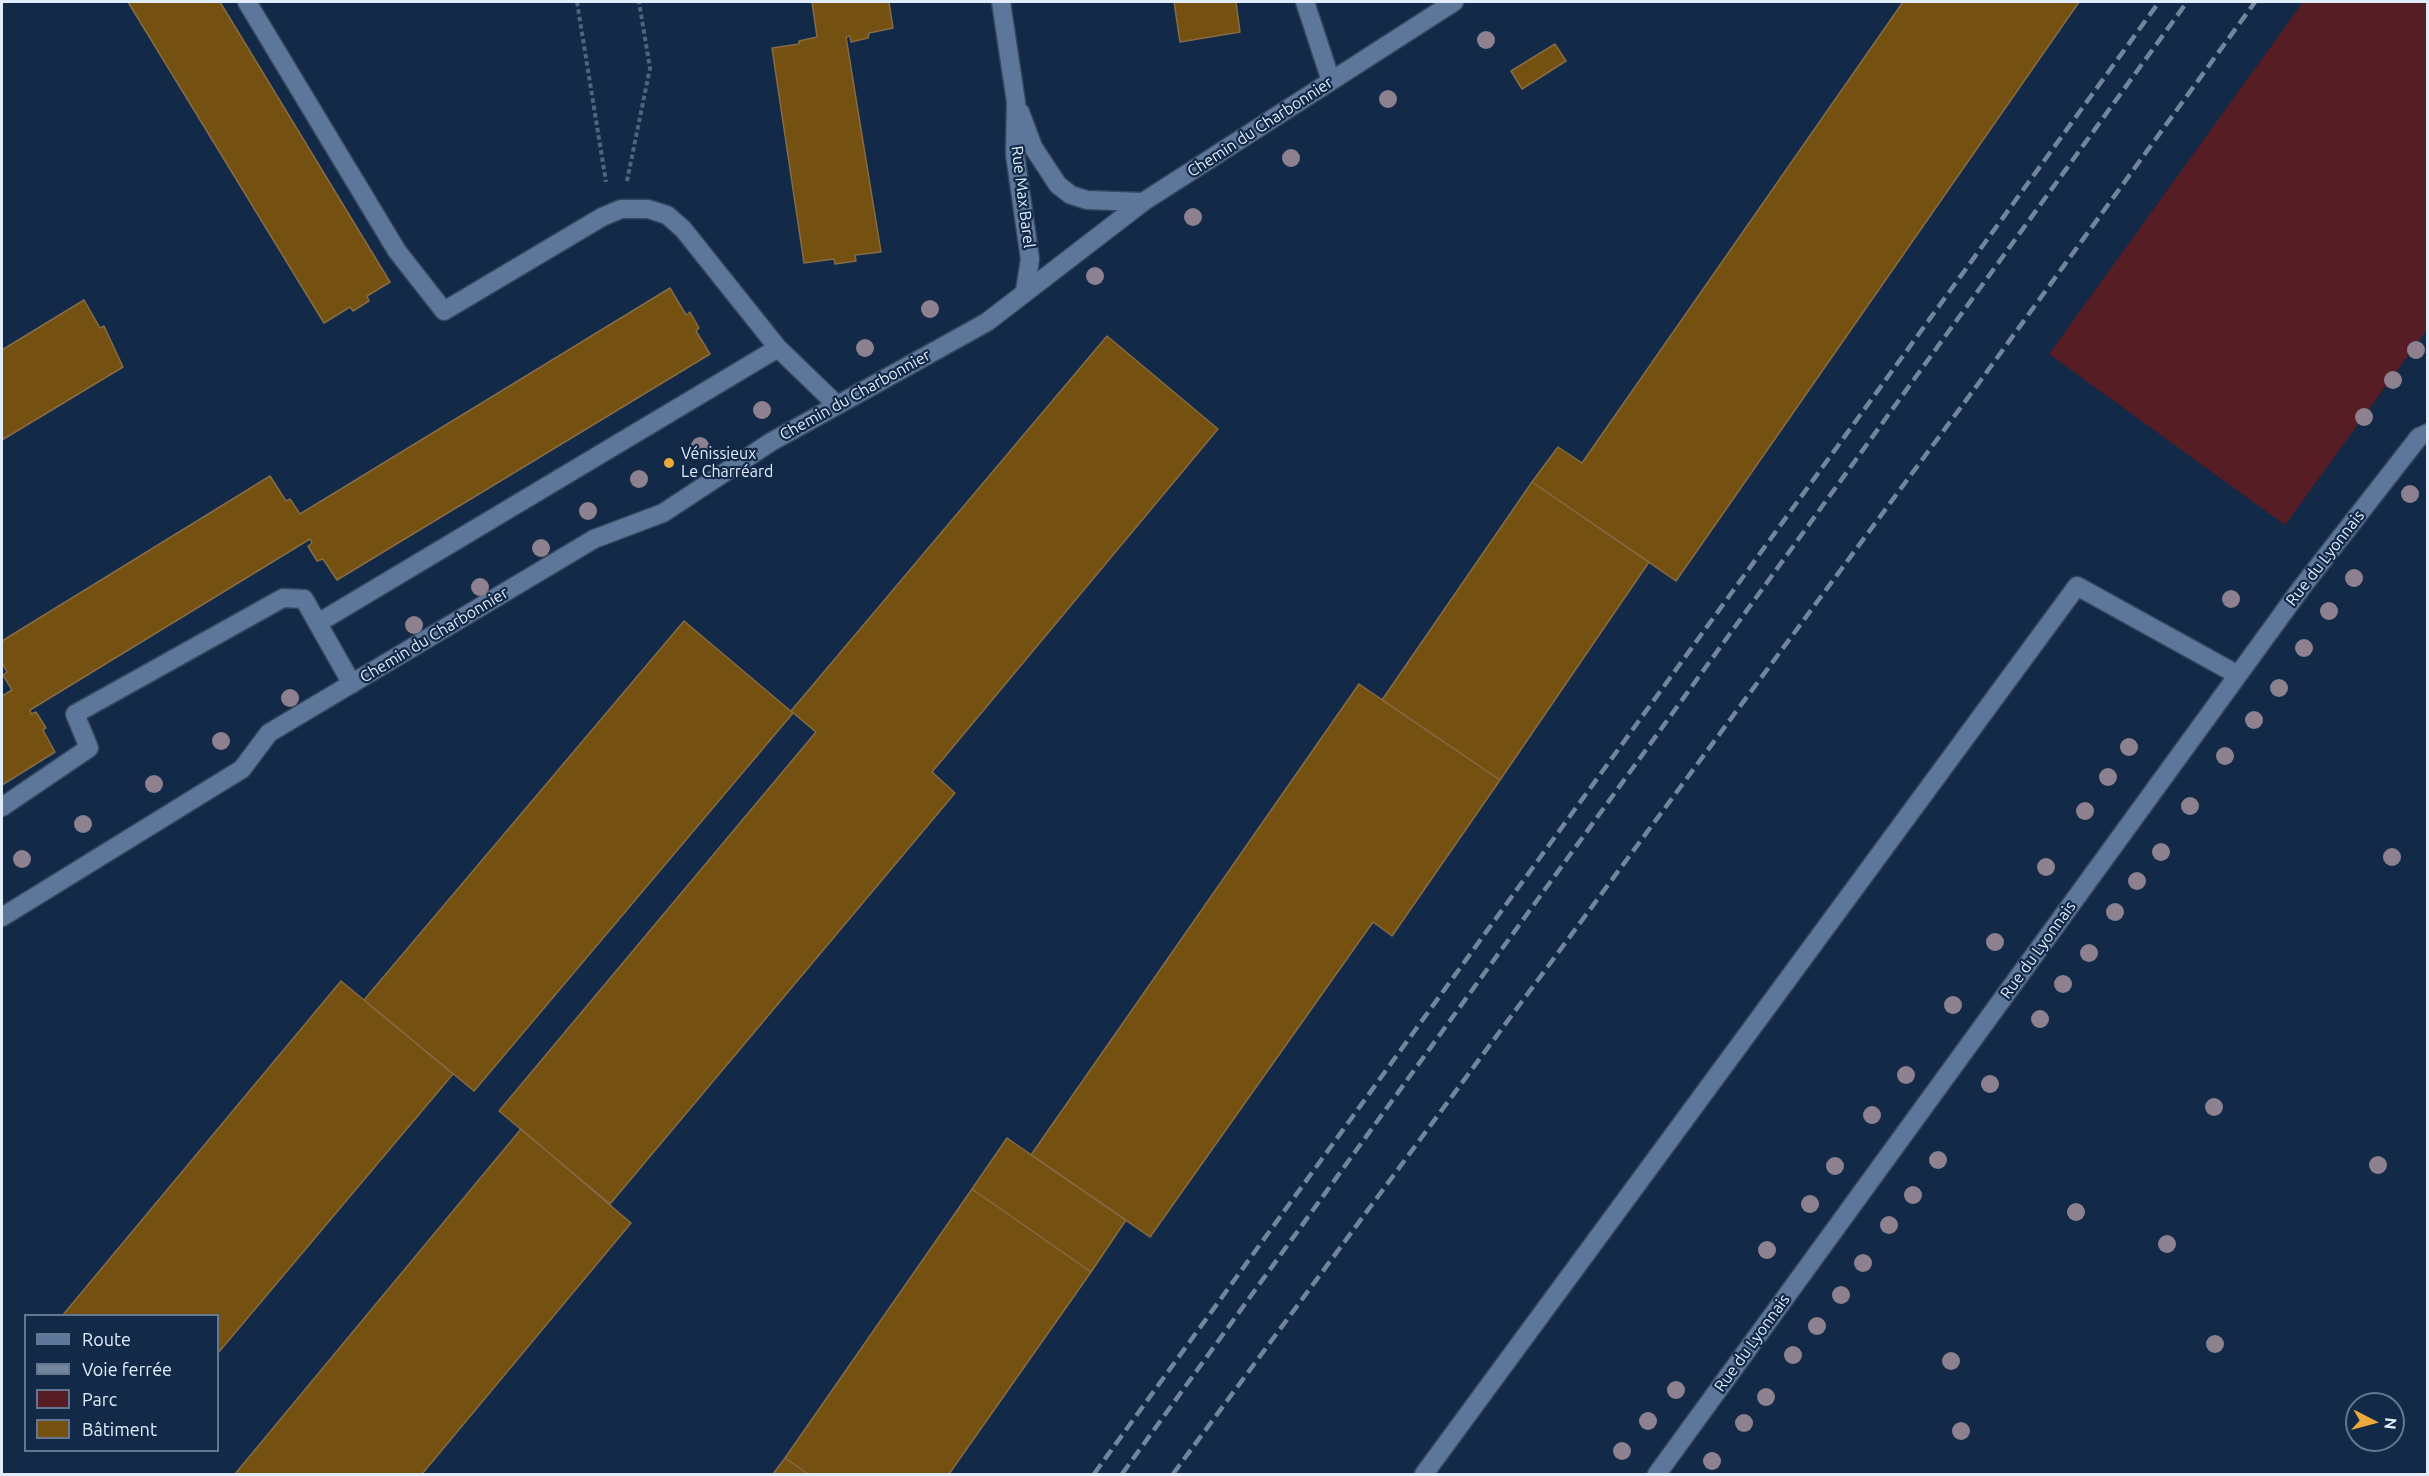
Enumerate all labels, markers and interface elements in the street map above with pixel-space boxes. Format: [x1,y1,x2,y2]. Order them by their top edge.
street label: Chemin du Charbonnier [1184,73,1336,181]
street label: Rue Max Barel [1007,145,1039,249]
street label: Chemin du Charbonnier [776,346,934,444]
place label: Vénissieux Le Charréard [681,444,773,482]
marker: Vénissieux Le Charréard [662,456,676,470]
street label: Rue du Lyonnais [2282,506,2368,610]
street label: Chemin du Charbonnier [356,583,512,687]
street label: Rue du Lyonnais [1996,897,2080,1003]
street label: Rue du Lyonnais [1710,1290,1794,1396]
legend [24,1314,219,1452]
text: Route [82,1329,131,1349]
text: Voie ferrée [82,1359,172,1379]
text: Parc [82,1389,117,1409]
north arrow [2345,1392,2405,1452]
text: N [2381,1417,2400,1431]
text: Bâtiment [82,1419,157,1439]

